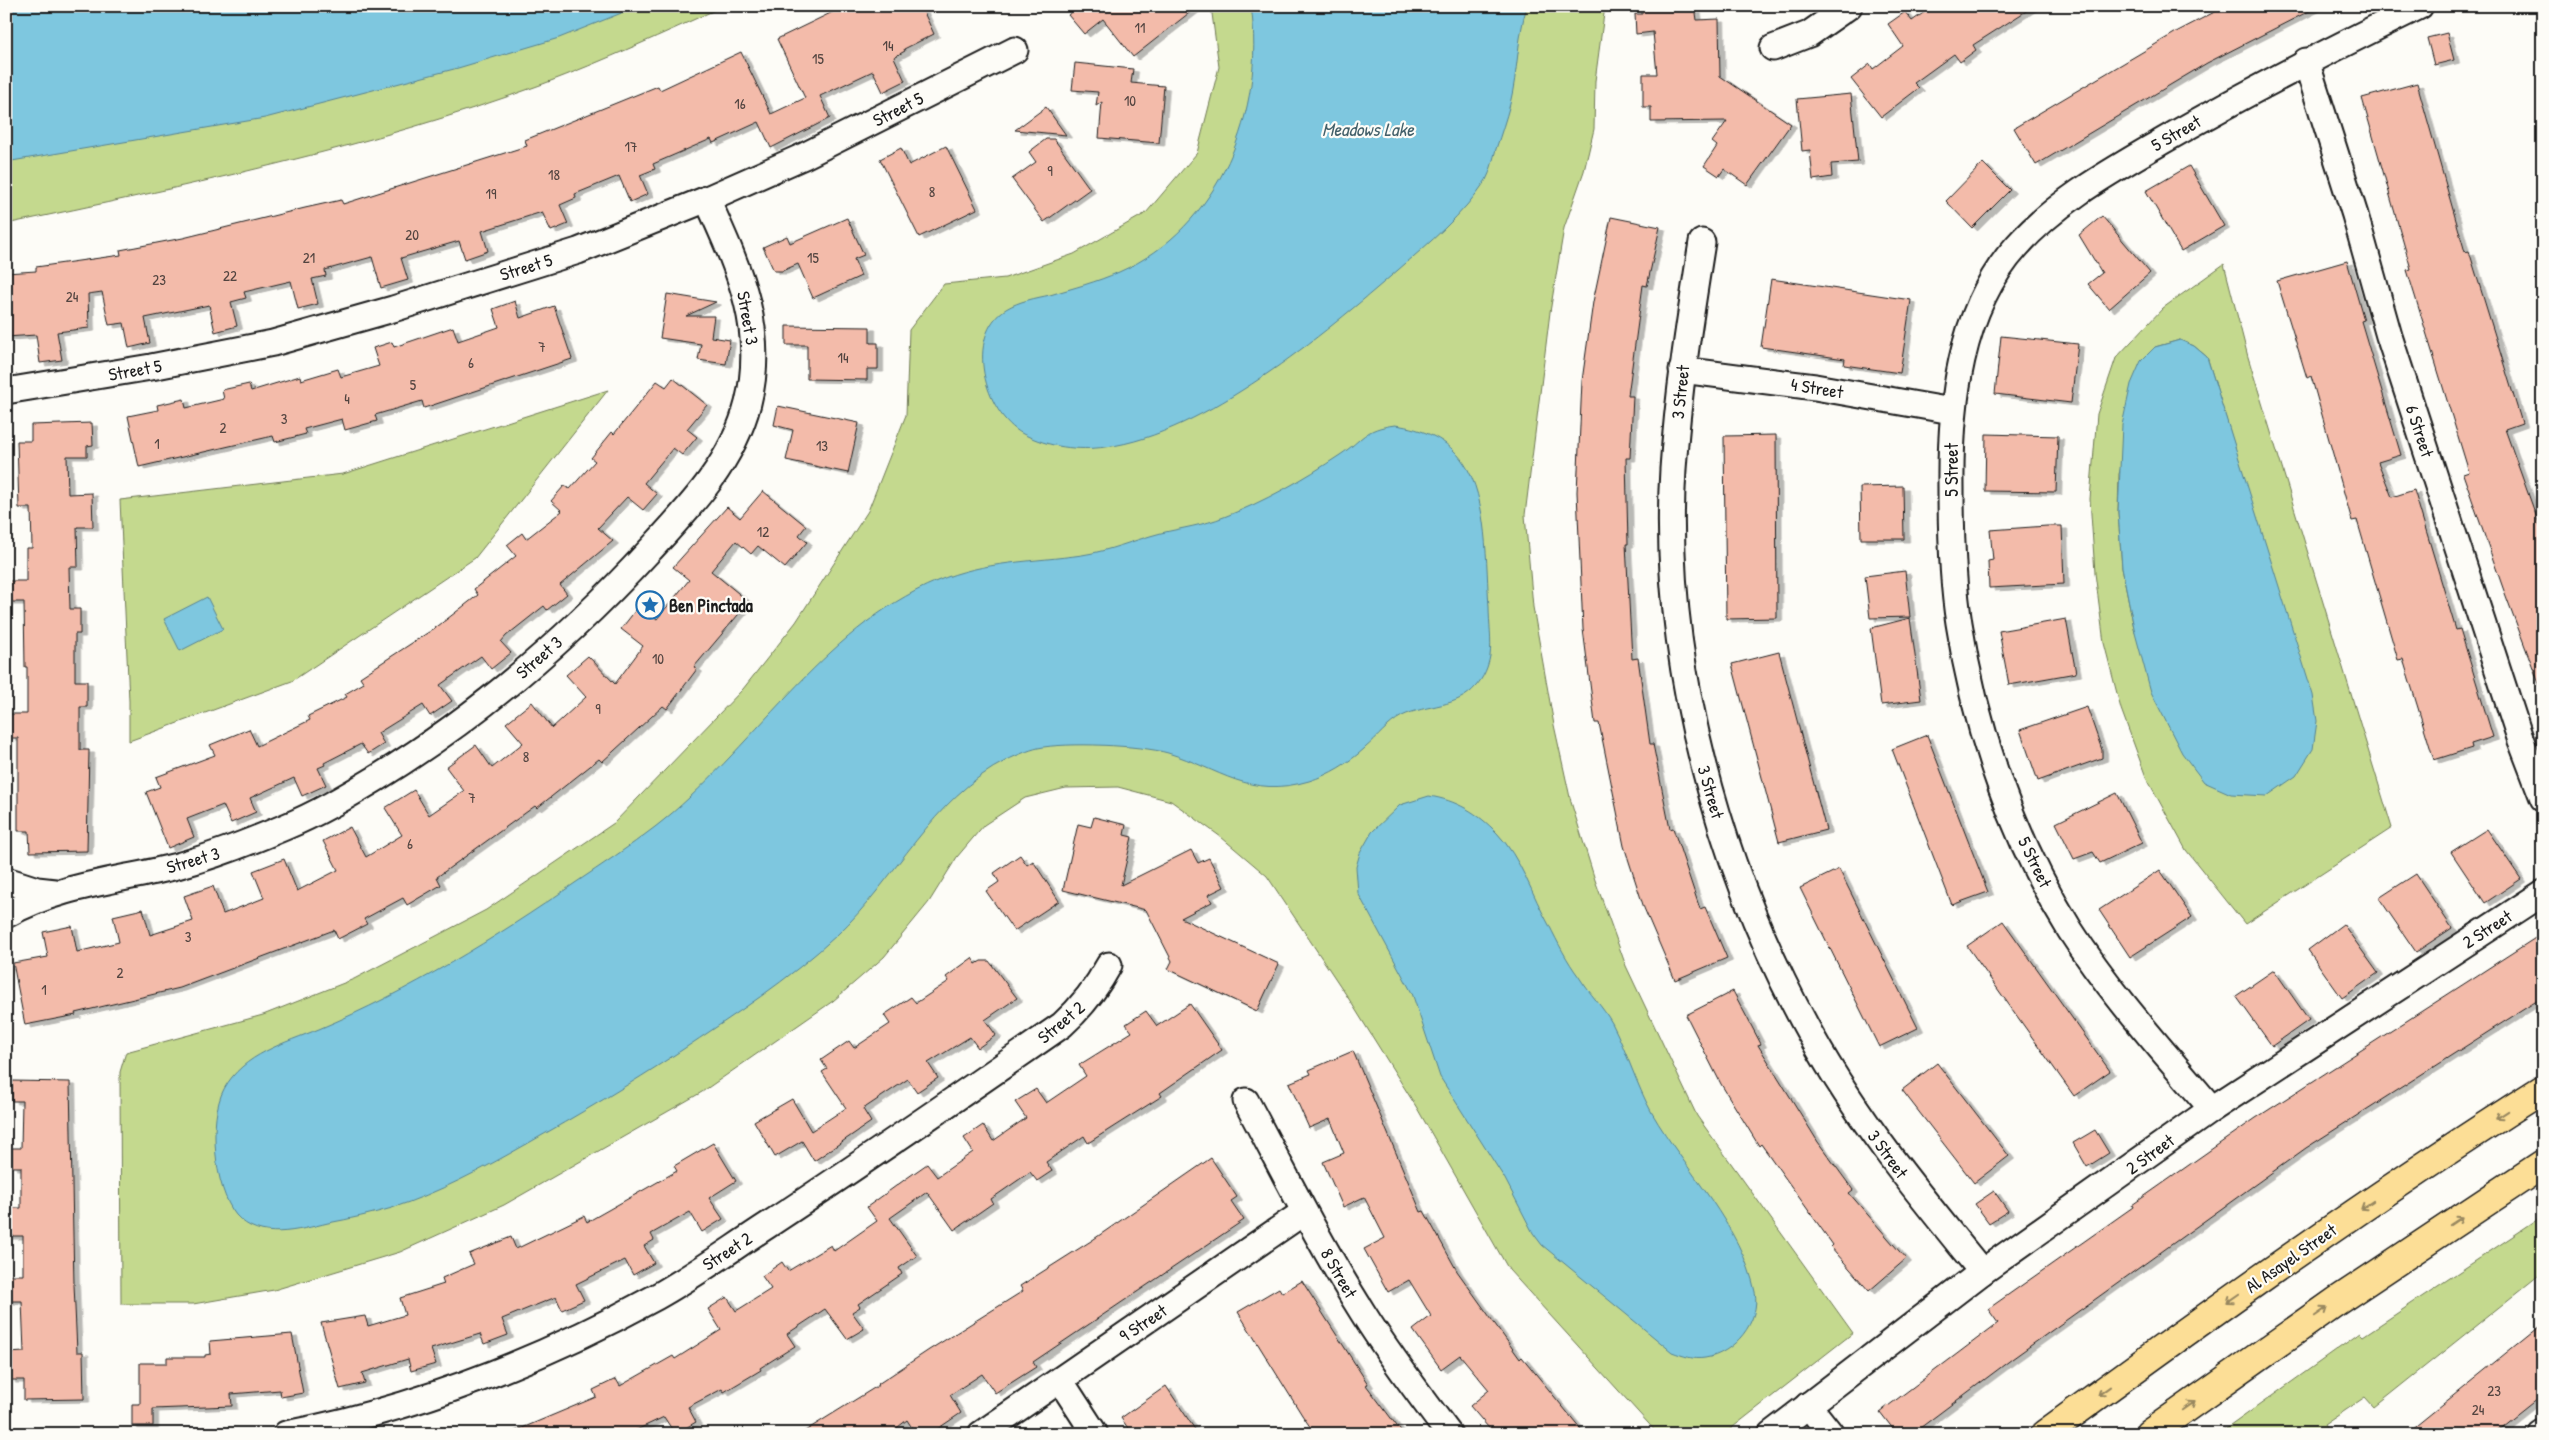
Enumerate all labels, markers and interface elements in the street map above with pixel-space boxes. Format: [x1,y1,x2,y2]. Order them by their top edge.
house number: 11 [1135,17,1145,38]
house number: 14 [882,35,894,56]
house number: 15 [812,48,825,69]
street label: Street 5 [868,86,928,132]
house number: 10 [1124,90,1136,111]
house number: 16 [734,93,746,114]
street label: 5 Street [2147,108,2206,157]
water label: Meadows Lake [1322,116,1415,142]
house number: 17 [625,136,637,157]
house number: 9 [1047,160,1053,181]
house number: 18 [548,164,560,185]
house number: 8 [929,181,935,202]
house number: 19 [486,183,497,204]
house number: 20 [405,224,419,245]
house number: 21 [303,247,315,268]
street label: Street 5 [497,247,556,287]
house number: 15 [807,247,820,268]
house number: 22 [223,265,237,286]
house number: 23 [152,269,166,290]
house number: 24 [66,286,79,307]
street label: Street 3 [731,289,765,347]
house number: 7 [538,336,546,357]
house number: 14 [837,347,849,368]
house number: 6 [468,352,474,373]
street label: Street 5 [106,353,164,387]
street label: 3 Street [1665,363,1695,420]
street label: 4 Street [1789,372,1846,405]
house number: 5 [410,374,417,395]
house number: 4 [344,388,350,409]
street label: 6 Street [2400,402,2440,461]
house number: 3 [281,408,288,429]
house number: 2 [219,417,227,438]
house number: 1 [154,433,160,454]
house number: 13 [816,435,828,456]
street label: 5 Street [1939,442,1964,497]
house number: 12 [757,521,769,542]
place icon: Ben Pinctada [635,590,665,620]
place label: Ben Pinctada [669,593,754,618]
street label: Street 3 [510,630,568,684]
house number: 10 [652,648,664,669]
house number: 9 [595,698,601,719]
house number: 8 [523,746,529,767]
street label: 3 Street [1692,763,1731,822]
house number: 7 [468,787,476,808]
street label: 5 Street [2012,832,2058,892]
house number: 6 [407,833,413,854]
street label: Street 3 [164,841,222,879]
street label: 2 Street [2457,903,2517,954]
house number: 3 [185,926,192,947]
house number: 2 [116,962,124,983]
house number: 1 [41,979,47,1000]
street label: Street 2 [1032,995,1090,1049]
one-way arrow [2495,1110,2509,1120]
street label: 3 Street [1862,1125,1914,1184]
street label: 2 Street [2121,1127,2180,1180]
one-way arrow [2360,1200,2374,1210]
one-way arrow [2449,1215,2463,1226]
street label: Al Asayel Street [2240,1217,2342,1299]
street label: Street 2 [697,1225,757,1276]
street label: 8 Street [1315,1243,1364,1303]
one-way arrow [2226,1293,2240,1303]
street label: 9 Street [1114,1297,1172,1348]
one-way arrow [2314,1307,2328,1317]
house number: 23 [2487,1380,2501,1401]
one-way arrow [2097,1386,2111,1396]
house number: 24 [2472,1399,2485,1420]
one-way arrow [2182,1401,2196,1411]

